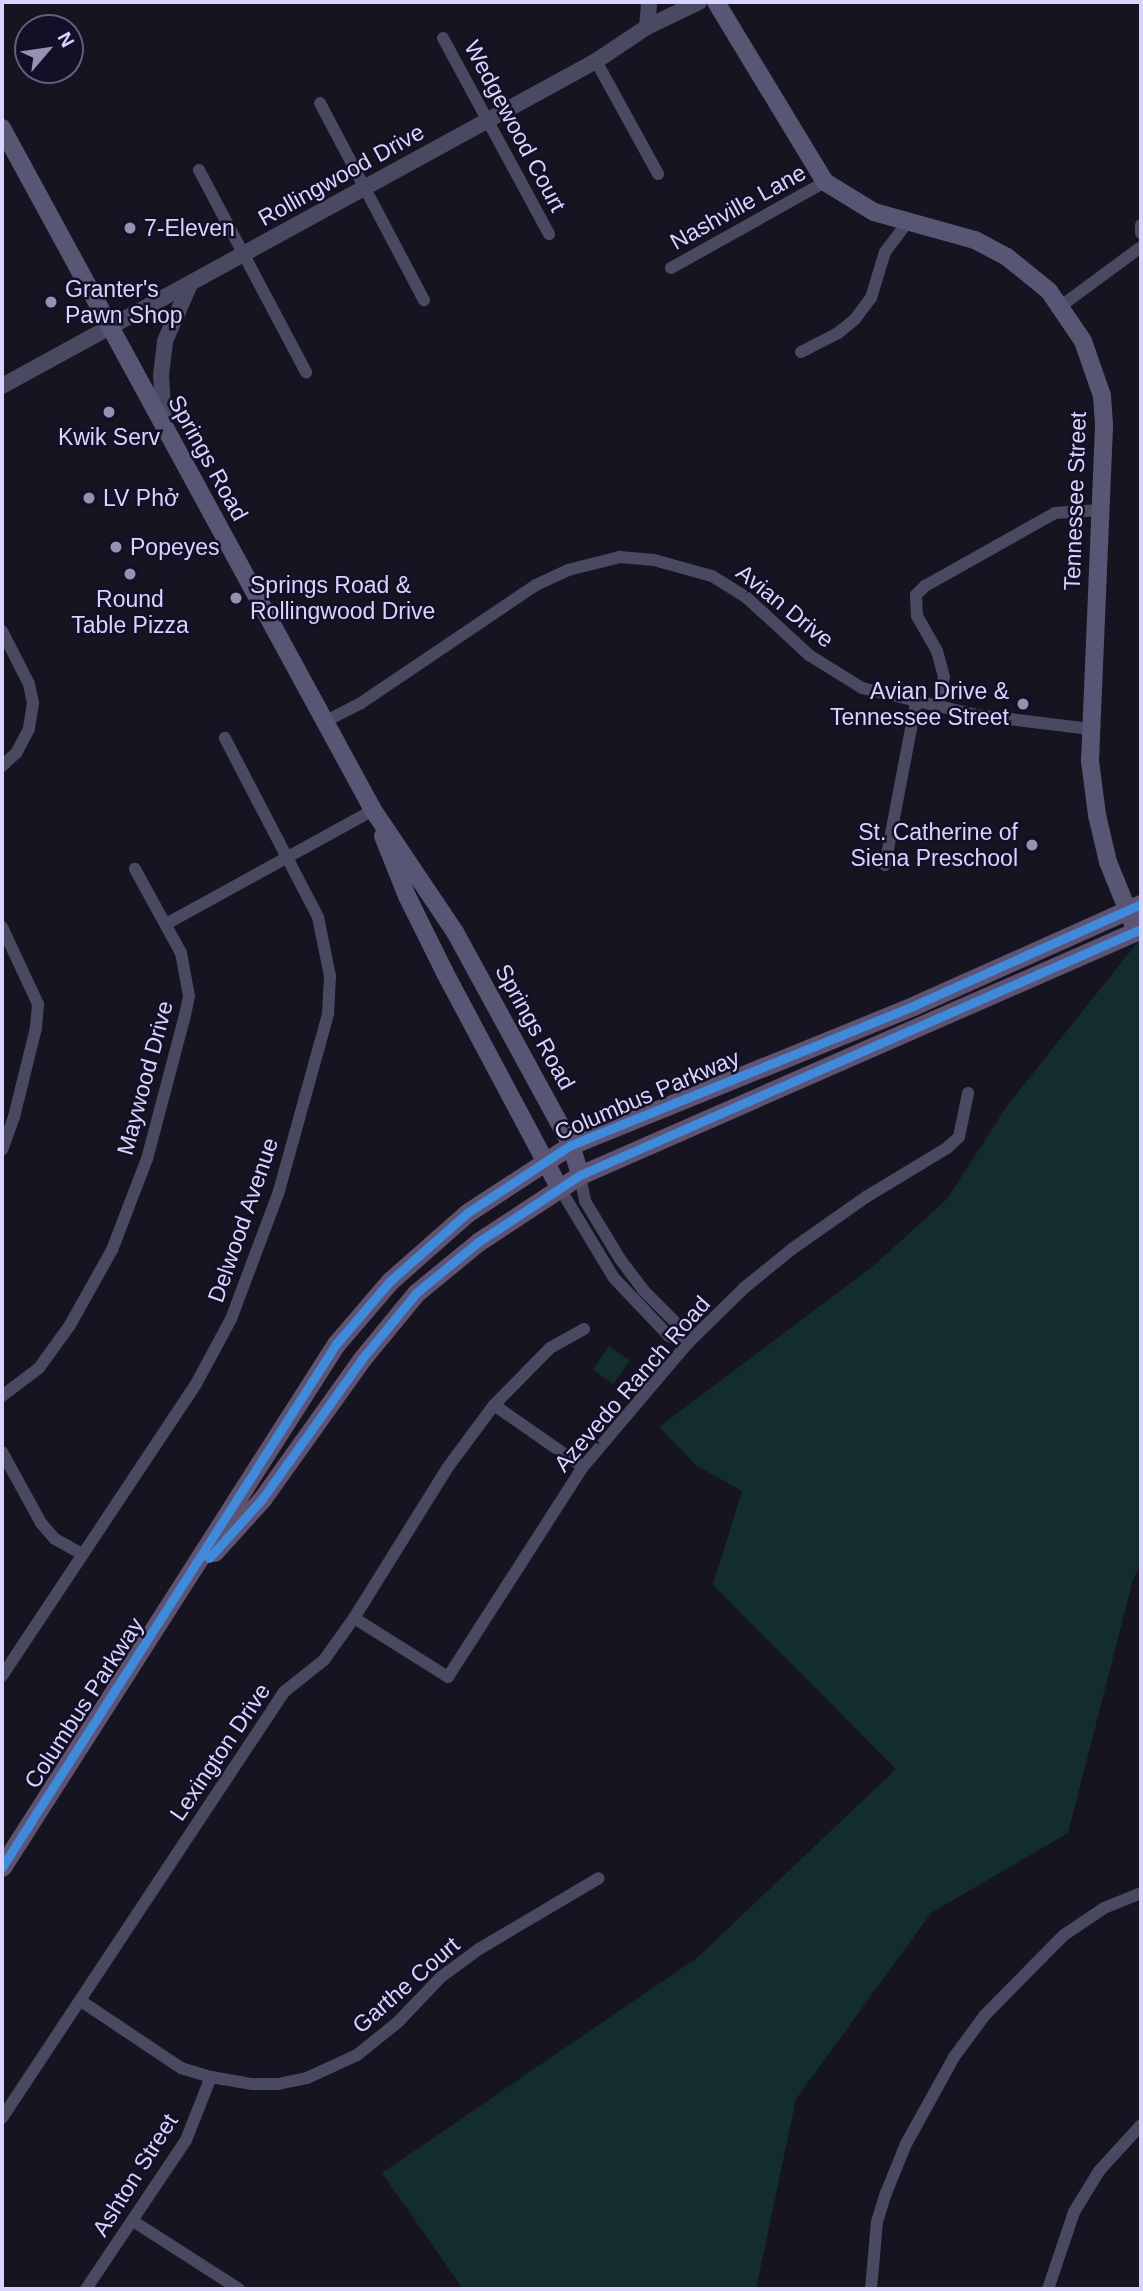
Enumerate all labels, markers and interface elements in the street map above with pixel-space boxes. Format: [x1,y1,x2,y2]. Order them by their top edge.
north arrow [14,14,84,84]
text: N [54,28,79,51]
street label: Wedgewood Court [458,36,572,216]
street label: Rollingwood Drive [253,118,429,232]
street label: Nashville Lane [665,158,811,256]
place label: 7-Eleven [144,214,235,242]
marker: 7-Eleven [122,220,138,236]
place label: Granter's Pawn Shop [65,275,183,329]
marker: Granter's Pawn Shop [43,294,59,310]
street label: Springs Road [162,390,254,526]
marker: Kwik Serv [101,404,117,420]
street label: Tennessee Street [1058,411,1092,591]
place label: Kwik Serv [58,423,160,451]
place label: LV Phở [103,484,179,512]
marker: LV Phở [81,490,97,506]
place label: Popeyes [130,533,220,561]
marker: Popeyes [108,539,124,555]
street label: Avian Drive [731,558,839,654]
marker: Round Table Pizza [122,566,138,582]
place label: Springs Road & Rollingwood Drive [250,571,435,625]
place label: Round Table Pizza [71,585,189,639]
marker: Springs Road & Rollingwood Drive [228,590,244,606]
place label: Avian Drive & Tennessee Street [830,677,1009,731]
marker: Avian Drive & Tennessee Street [1015,696,1031,712]
place label: St. Catherine of Siena Preschool [851,818,1018,872]
marker: St. Catherine of Siena Preschool [1024,837,1040,853]
street label: Springs Road [489,959,581,1095]
street label: Maywood Drive [111,998,179,1158]
street label: Columbus Parkway [550,1044,744,1146]
street label: Delwood Avenue [202,1133,284,1307]
street label: Azevedo Ranch Road [548,1291,716,1477]
street label: Columbus Parkway [18,1612,150,1794]
street label: Lexington Drive [164,1678,276,1826]
street label: Garthe Court [347,1931,465,2039]
street label: Ashton Street [86,2109,184,2241]

